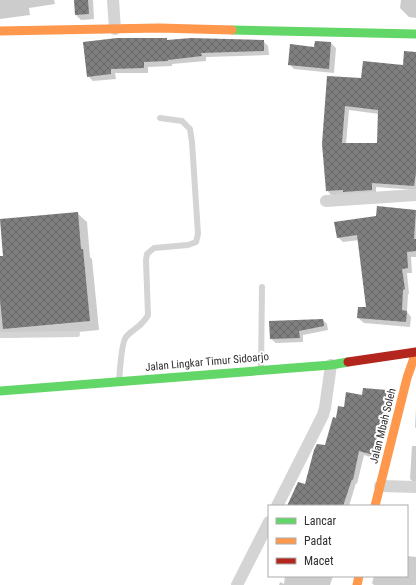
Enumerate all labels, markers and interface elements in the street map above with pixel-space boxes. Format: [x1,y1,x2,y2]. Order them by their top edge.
street label: Jalan Lingkar Timur Sidoarjo [145,350,270,374]
street label: Jalan Mbah Soleh [367,387,399,465]
legend [268,505,408,577]
text: Lancar [304,514,337,528]
text: Padat [304,534,332,548]
text: Macet [304,554,334,568]

